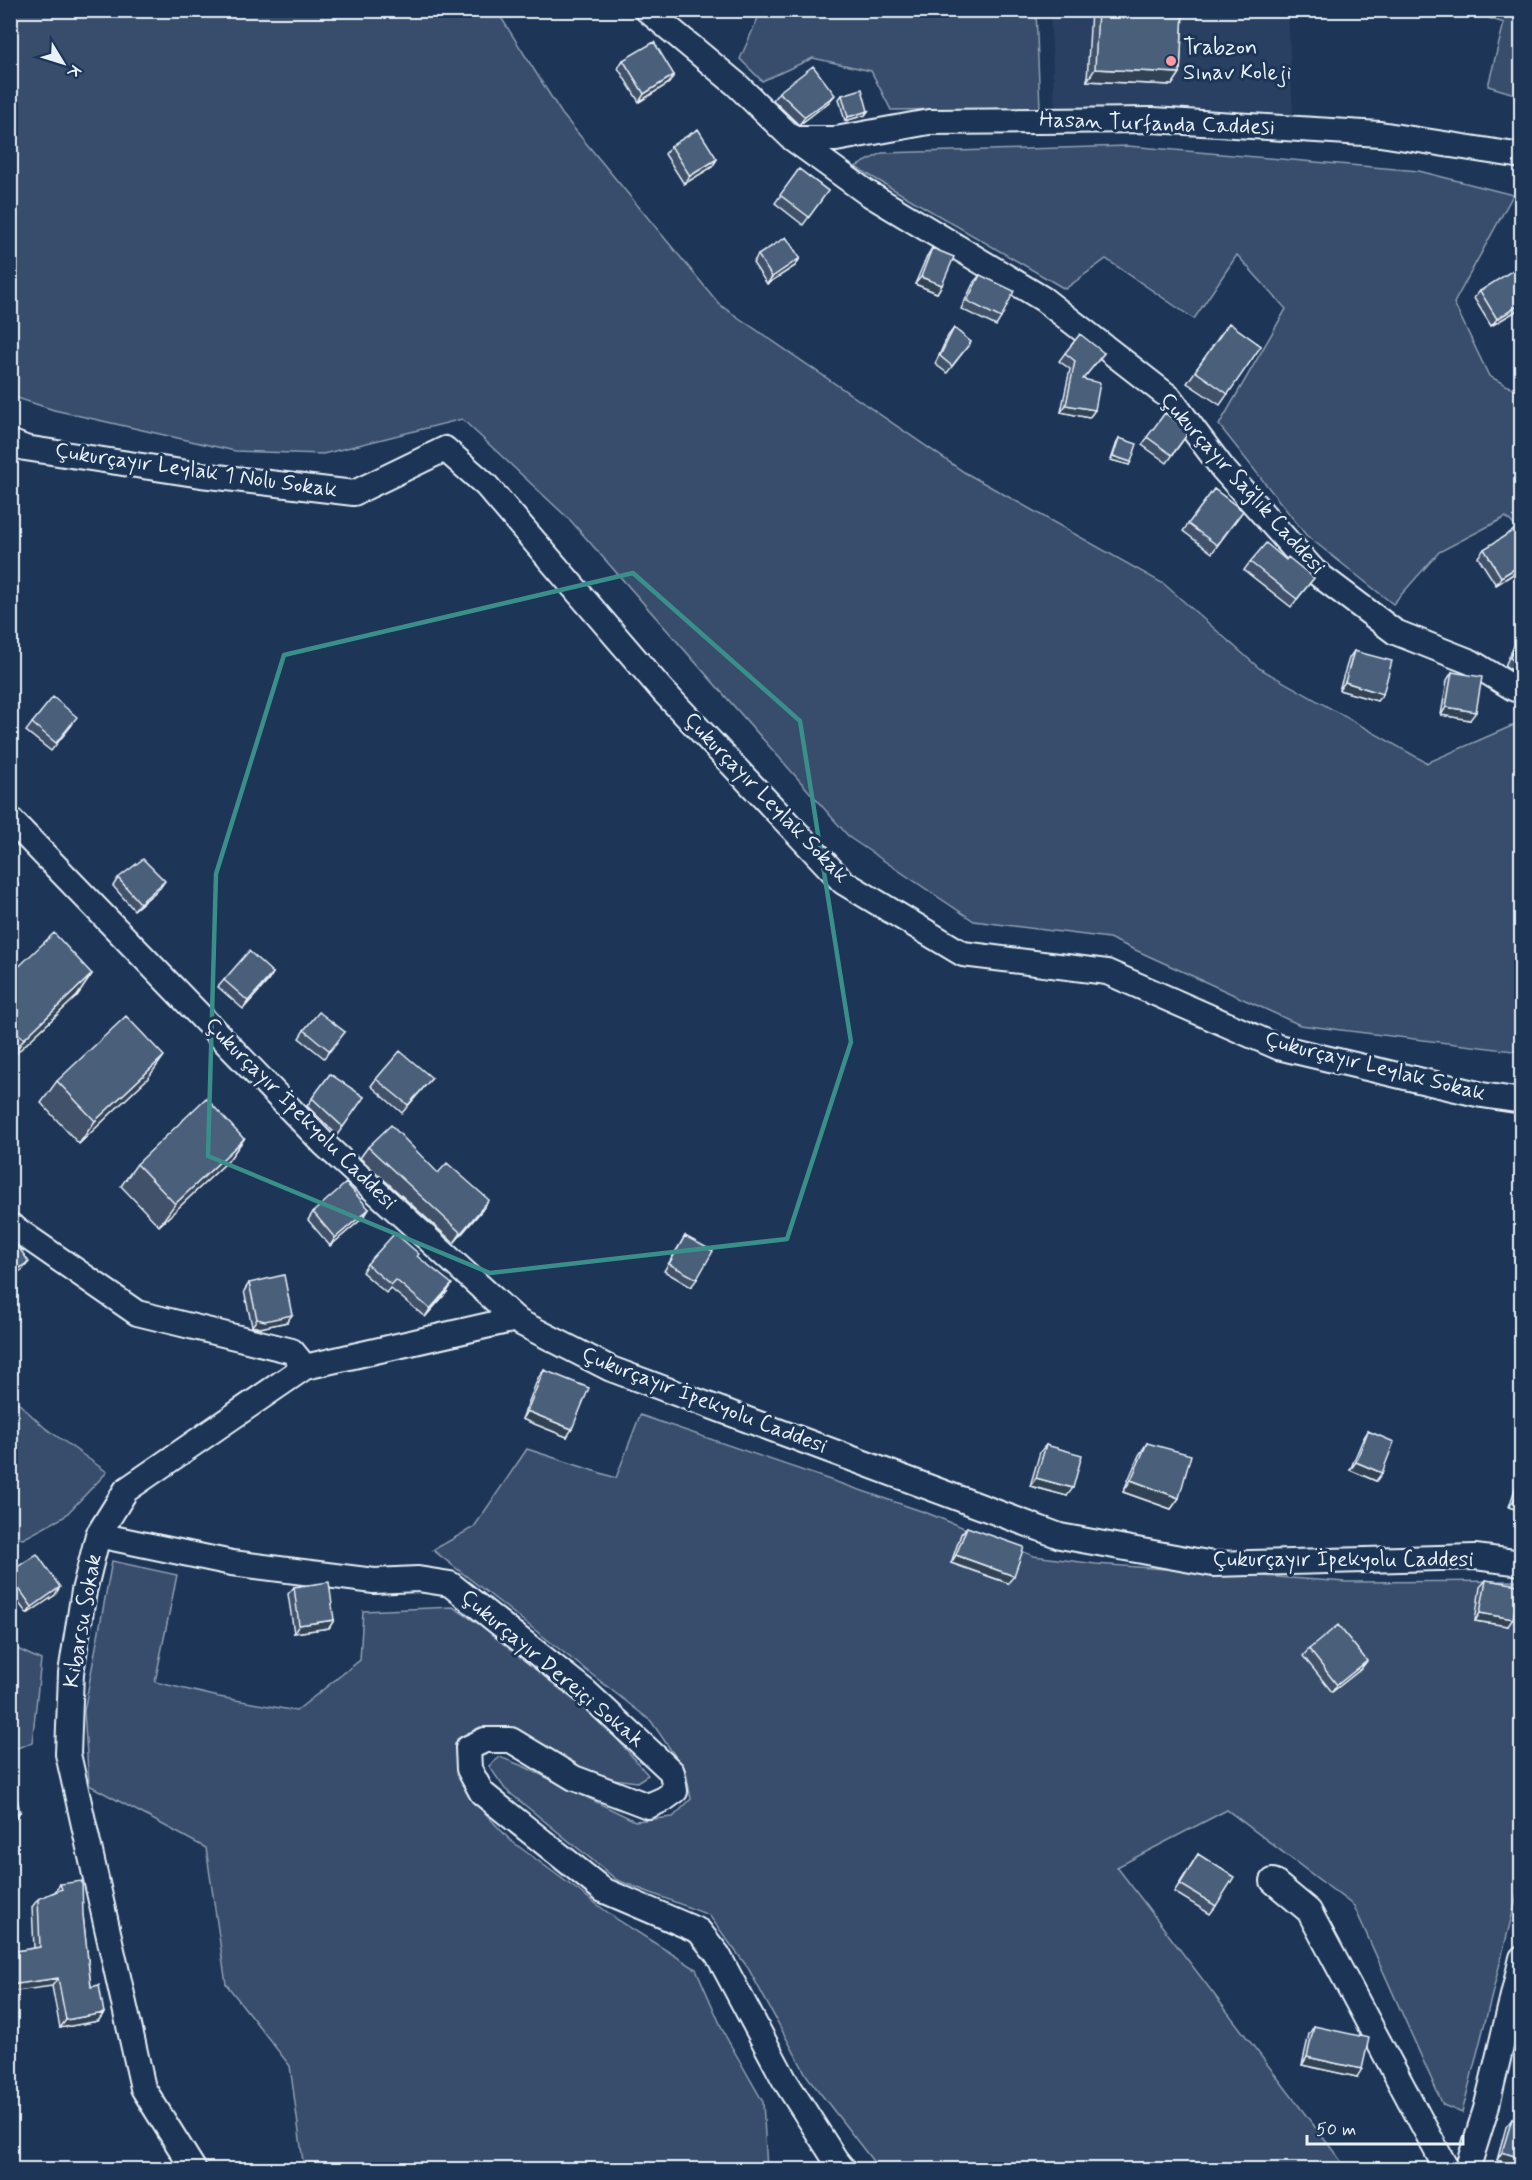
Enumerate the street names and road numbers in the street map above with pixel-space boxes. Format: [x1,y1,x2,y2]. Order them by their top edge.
street label: Hasan Turfanda Caddesi [1039,106,1275,142]
street label: Çukurçayır Sağlık Caddesi [1152,387,1331,581]
street label: Çukurçayır Leylak 1 Nolu Sokak [53,437,339,505]
street label: Çukurçayır Leylak Sokak [677,707,855,889]
street label: Çukurçayır İpekyolu Caddesi [198,1012,402,1216]
street label: Çukurçayır Leylak Sokak [1262,1026,1488,1108]
street label: Çukurçayır İpekyolu Caddesi [577,1341,831,1461]
street label: Çukurçayır İpekyolu Caddesi [1213,1546,1473,1574]
street label: Kibarsu Sokak [57,1552,109,1690]
street label: Çukurçayır Dereiçi Sokak [454,1584,650,1754]

